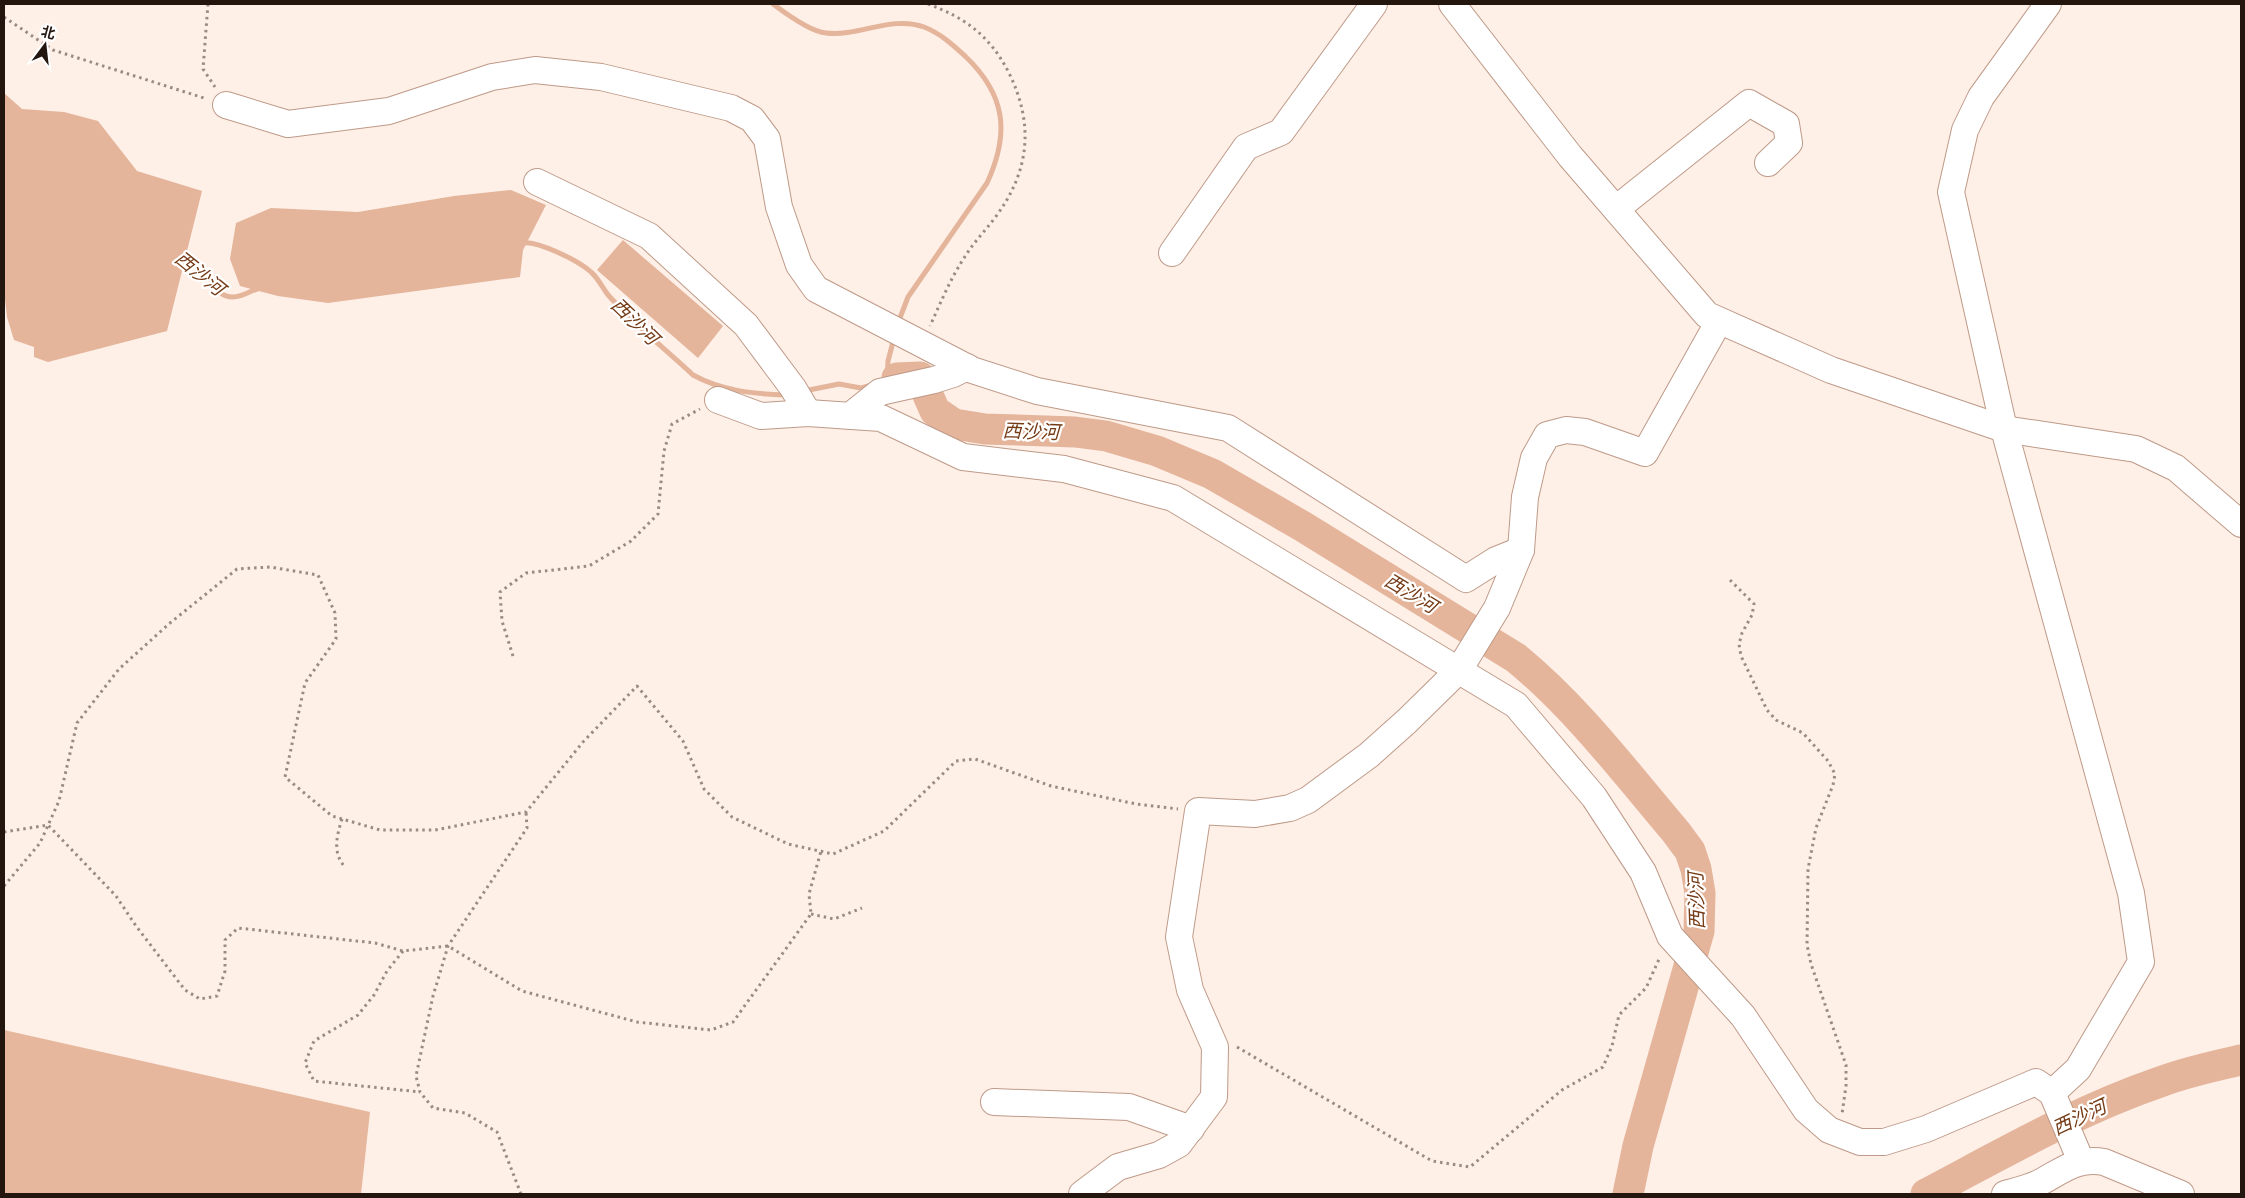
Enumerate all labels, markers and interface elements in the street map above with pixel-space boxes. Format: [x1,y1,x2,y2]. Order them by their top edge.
north arrow [20,20,70,70]
text: 北 [40,24,57,42]
water label: 西沙河 [171,248,231,302]
water label: 西沙河 [607,295,665,351]
water label: 西沙河 [1002,421,1064,443]
water label: 西沙河 [1381,571,1443,619]
water label: 西沙河 [1686,868,1708,930]
water label: 西沙河 [2049,1095,2113,1139]

